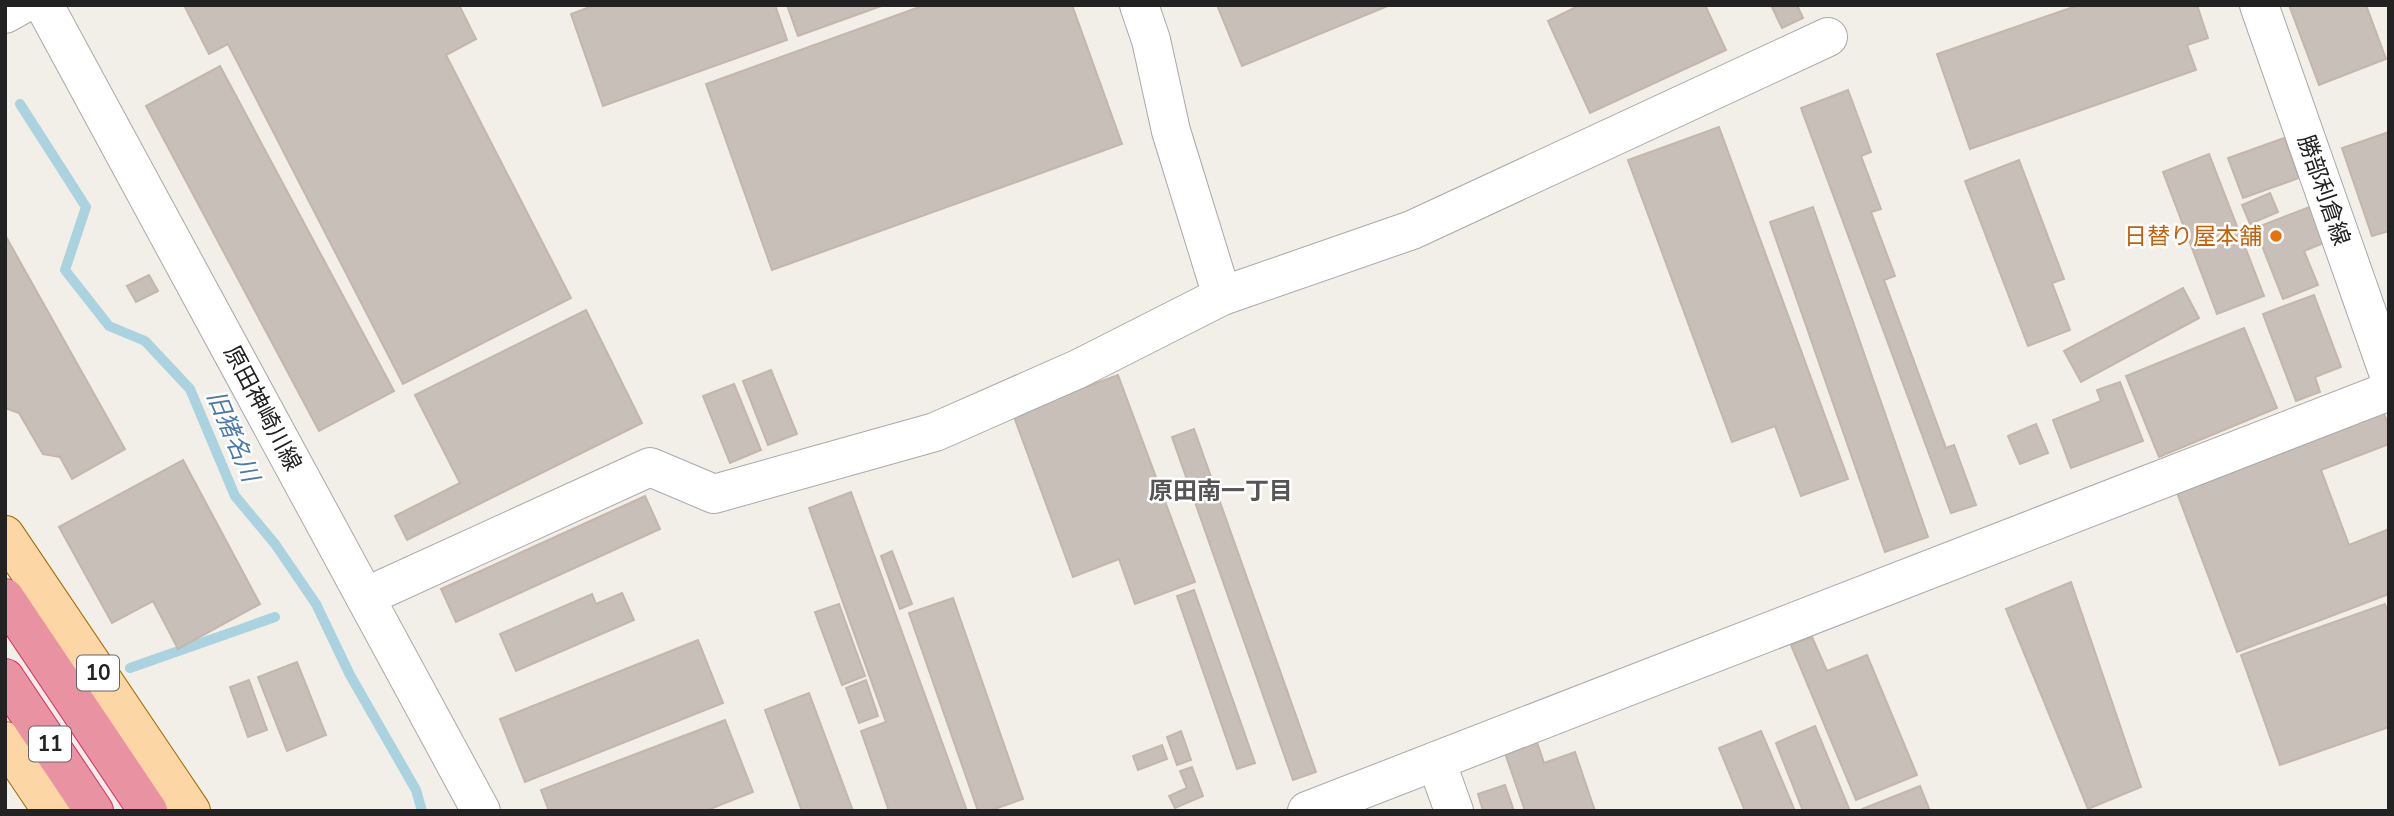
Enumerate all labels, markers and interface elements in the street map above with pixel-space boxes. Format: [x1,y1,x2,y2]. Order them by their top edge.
street label: 勝部利倉線 [2290,131,2357,250]
place label: 日替り屋本舗 [2124,221,2262,252]
marker: 日替り屋本舗 [2268,228,2284,244]
street label: 原田神崎川線 [216,340,309,476]
water label: 旧猪名川 [200,386,268,489]
district label: 原田南一丁目 [1149,475,1293,507]
road number: 10 [77,656,119,690]
road number: 11 [29,726,71,762]

